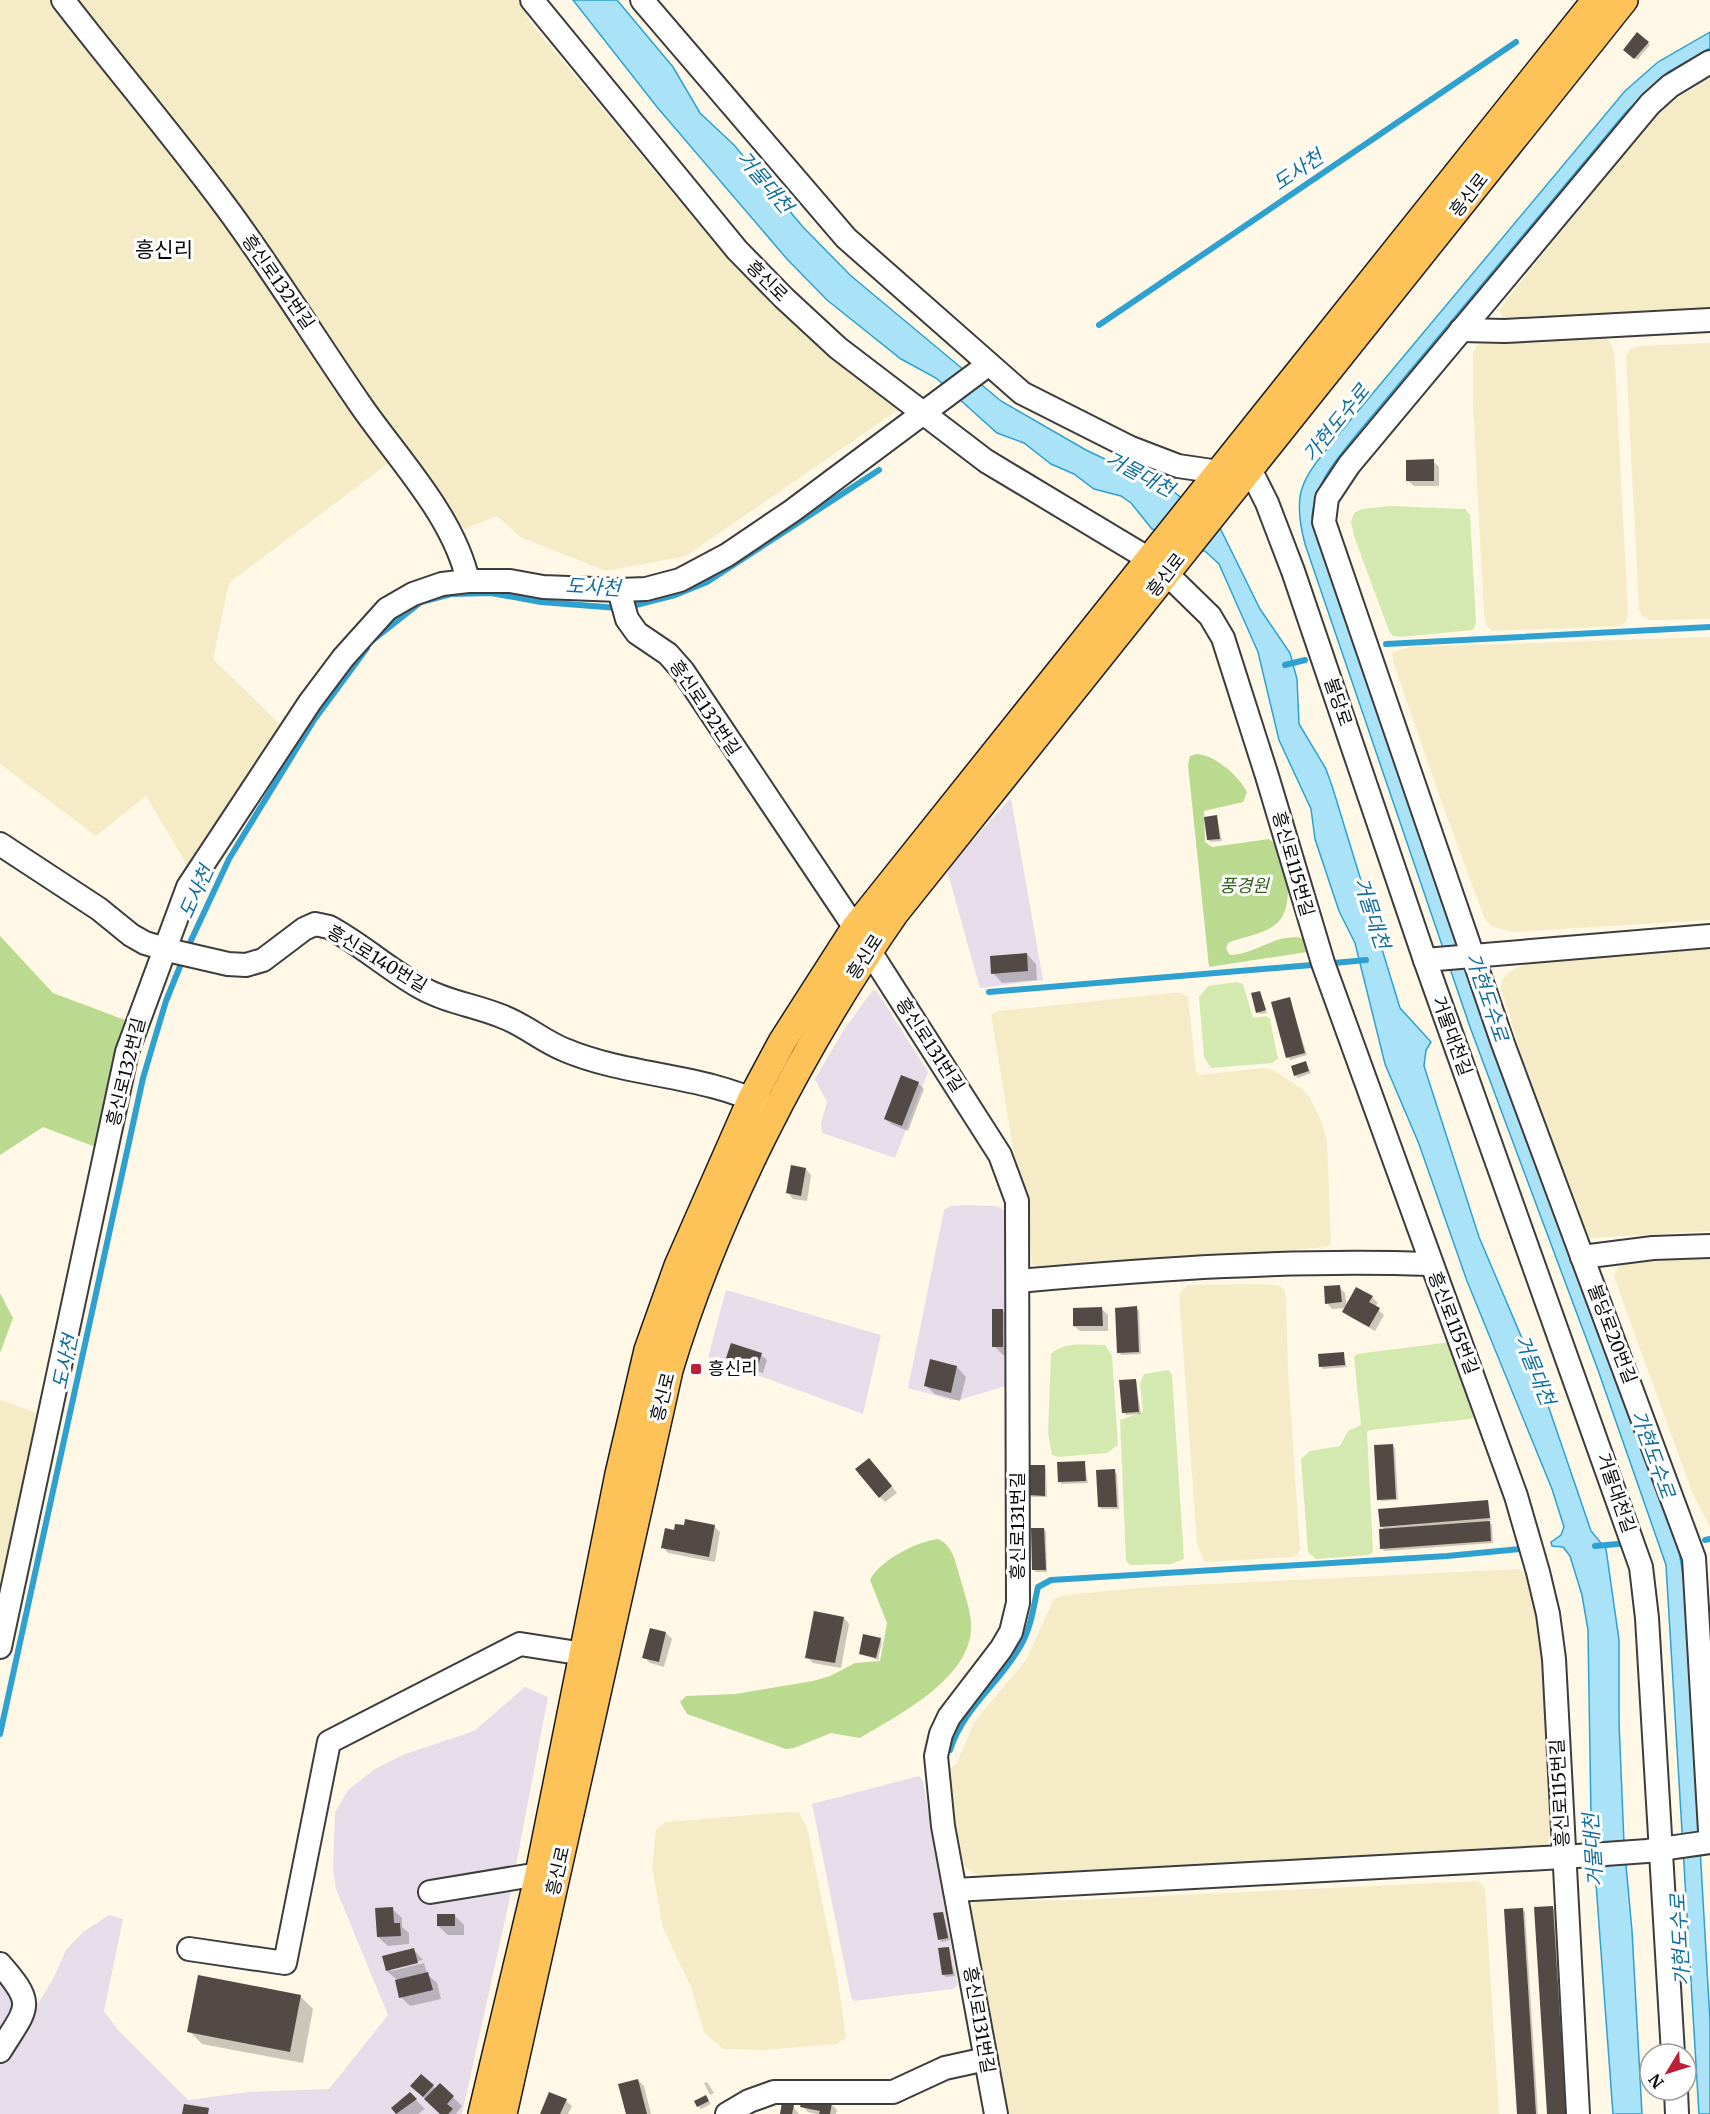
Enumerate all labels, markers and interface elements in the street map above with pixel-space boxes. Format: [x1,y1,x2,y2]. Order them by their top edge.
water label: 도사천 [1268,142,1330,195]
water label: 거물대천 [732,145,800,220]
street label: 흥신로 [1444,168,1493,221]
street label: 흥신로132번길 [237,230,320,334]
district label: 흥신리 [135,236,193,263]
street label: 흥신로 [742,255,793,306]
water label: 가현도수로 [1297,378,1375,466]
water label: 거물대천 [1102,445,1181,503]
street label: 흥신로 [1141,548,1190,601]
water label: 도사천 [565,573,624,601]
street label: 흥신로132번길 [665,655,746,760]
street label: 불당로 [1320,675,1357,729]
street label: 흥신로115번길 [1267,809,1319,919]
water label: 도사천 [173,859,219,922]
park label: 풍경원 [1219,874,1270,897]
water label: 거물대천 [1349,874,1397,954]
street label: 흥신로140번길 [323,920,431,997]
street label: 흥신로 [841,930,888,984]
water label: 가현도수로 [1461,949,1515,1046]
street label: 흥신로131번길 [891,993,970,1096]
street label: 거물대천길 [1428,993,1477,1079]
street label: 흥신로132번길 [101,1015,150,1128]
street label: 흥신로115번길 [1423,1268,1484,1378]
street label: 불당로20번길 [1583,1281,1642,1387]
water label: 도사천 [47,1330,83,1391]
water label: 거물대천 [1510,1331,1562,1411]
place label: 흥신리 [708,1357,758,1380]
marker: 흥신리 [689,1362,703,1376]
street label: 흥신로 [645,1370,680,1424]
water label: 가현도수로 [1626,1406,1681,1503]
street label: 거물대천길 [1592,1450,1641,1536]
street label: 흥신로131번길 [1006,1472,1029,1580]
street label: 흥신로115번길 [1545,1738,1574,1848]
water label: 거물대천 [1577,1810,1608,1888]
street label: 흥신로 [541,1844,574,1898]
water label: 가현도수로 [1665,1892,1694,1987]
street label: 흥신로131번길 [959,1965,1000,2075]
north arrow [1638,2042,1698,2102]
text: N [1644,2070,1668,2092]

